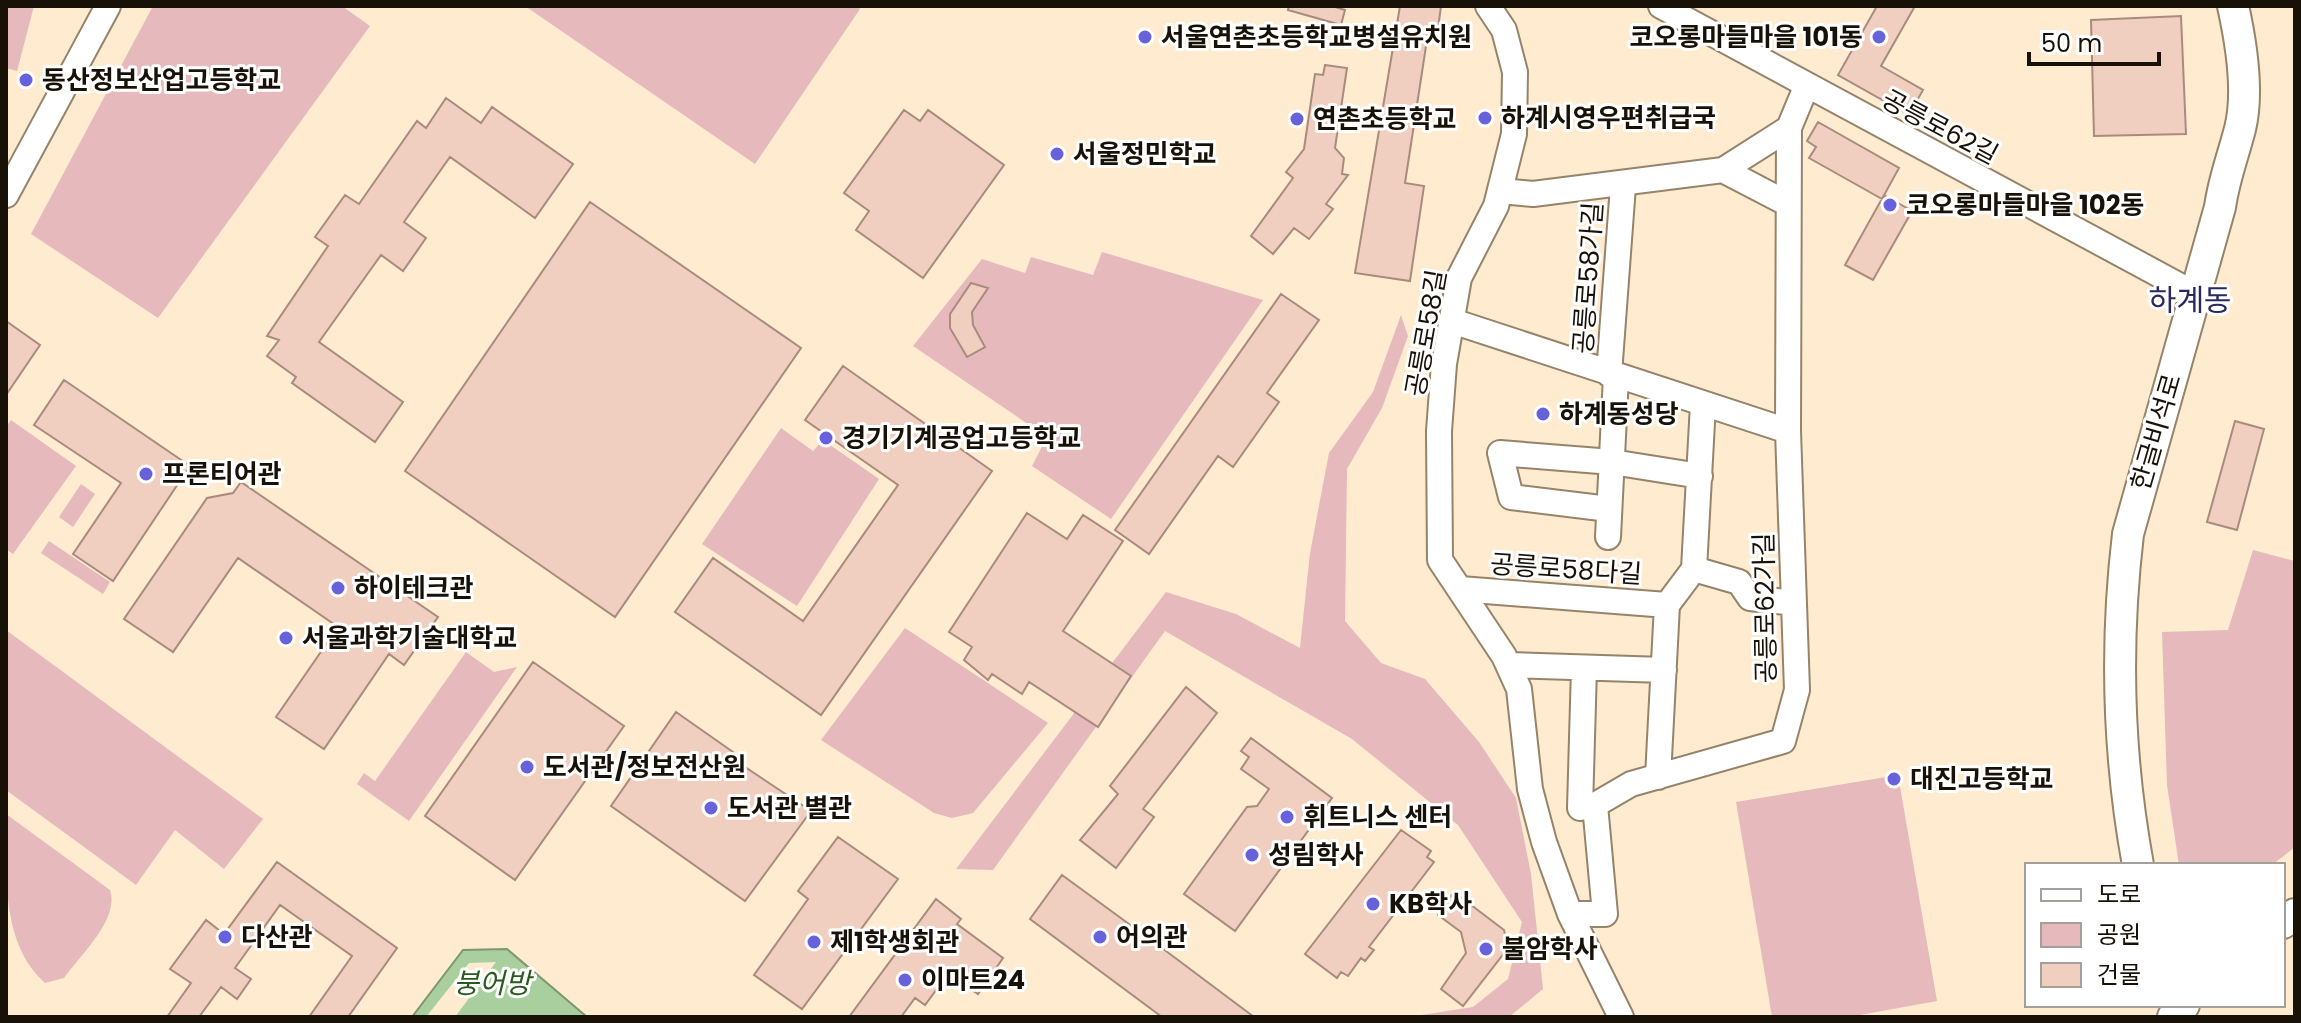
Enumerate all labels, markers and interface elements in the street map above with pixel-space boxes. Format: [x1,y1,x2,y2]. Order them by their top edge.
scale bar [2029,16,2159,66]
place label: 서울연촌초등학교병설유치원 [1161,19,1472,55]
place label: 코오롱마들마을 101동 [1630,19,1863,55]
text: 50 m [2041,27,2102,60]
marker: 서울연촌초등학교병설유치원 [1136,28,1154,46]
marker: 코오롱마들마을 101동 [1870,28,1888,46]
place label: 동산정보산업고등학교 [42,62,281,98]
marker: 동산정보산업고등학교 [17,71,35,89]
street label: 공릉로62길 [1875,81,2005,173]
place label: 하계시영우편취급국 [1501,100,1716,136]
place label: 연촌초등학교 [1313,101,1457,137]
marker: 하계시영우편취급국 [1476,109,1494,127]
marker: 연촌초등학교 [1288,110,1306,128]
place label: 서울정민학교 [1073,136,1217,172]
marker: 서울정민학교 [1048,145,1066,163]
place label: 코오롱마들마을 102동 [1906,187,2144,223]
marker: 코오롱마들마을 102동 [1881,196,1899,214]
street label: 공릉로58가길 [1565,201,1611,355]
street label: 공릉로58길 [1397,267,1455,399]
district label: 하계동 [2149,279,2231,322]
street label: 한글비석로 [2122,370,2190,494]
place label: 하계동성당 [1559,396,1679,432]
marker: 하계동성당 [1534,405,1552,423]
place label: 경기기계공업고등학교 [842,420,1081,456]
marker: 경기기계공업고등학교 [817,429,835,447]
place label: 프론티어관 [162,456,282,492]
marker: 프론티어관 [137,465,155,483]
street label: 공릉로62가길 [1746,532,1784,684]
street label: 공릉로58다길 [1489,546,1643,592]
place label: 하이테크관 [354,570,474,606]
marker: 하이테크관 [329,579,347,597]
place label: 서울과학기술대학교 [302,620,517,656]
marker: 서울과학기술대학교 [277,629,295,647]
place label: 도서관/정보전산원 [543,749,746,785]
marker: 도서관/정보전산원 [518,758,536,776]
place label: 대진고등학교 [1910,761,2054,797]
marker: 대진고등학교 [1885,770,1903,788]
place label: 도서관 별관 [727,790,852,826]
marker: 도서관 별관 [702,799,720,817]
place label: 휘트니스 센터 [1303,799,1452,835]
marker: 휘트니스 센터 [1278,808,1296,826]
place label: 성림학사 [1268,837,1364,873]
marker: 성림학사 [1243,846,1261,864]
legend [2025,863,2285,1007]
text: 도로 [2097,878,2141,911]
place label: KB학사 [1389,886,1472,922]
marker: KB학사 [1364,895,1382,913]
text: 공원 [2097,918,2141,951]
place label: 다산관 [241,919,313,955]
place label: 어의관 [1116,919,1188,955]
place label: 제1학생회관 [830,924,959,960]
marker: 다산관 [216,928,234,946]
marker: 어의관 [1091,928,1109,946]
place label: 불암학사 [1502,931,1598,967]
marker: 제1학생회관 [805,933,823,951]
marker: 불암학사 [1477,940,1495,958]
text: 건물 [2097,958,2141,991]
place label: 이마트24 [921,962,1025,998]
water label: 붕어방 [453,964,534,1003]
marker: 이마트24 [896,971,914,989]

